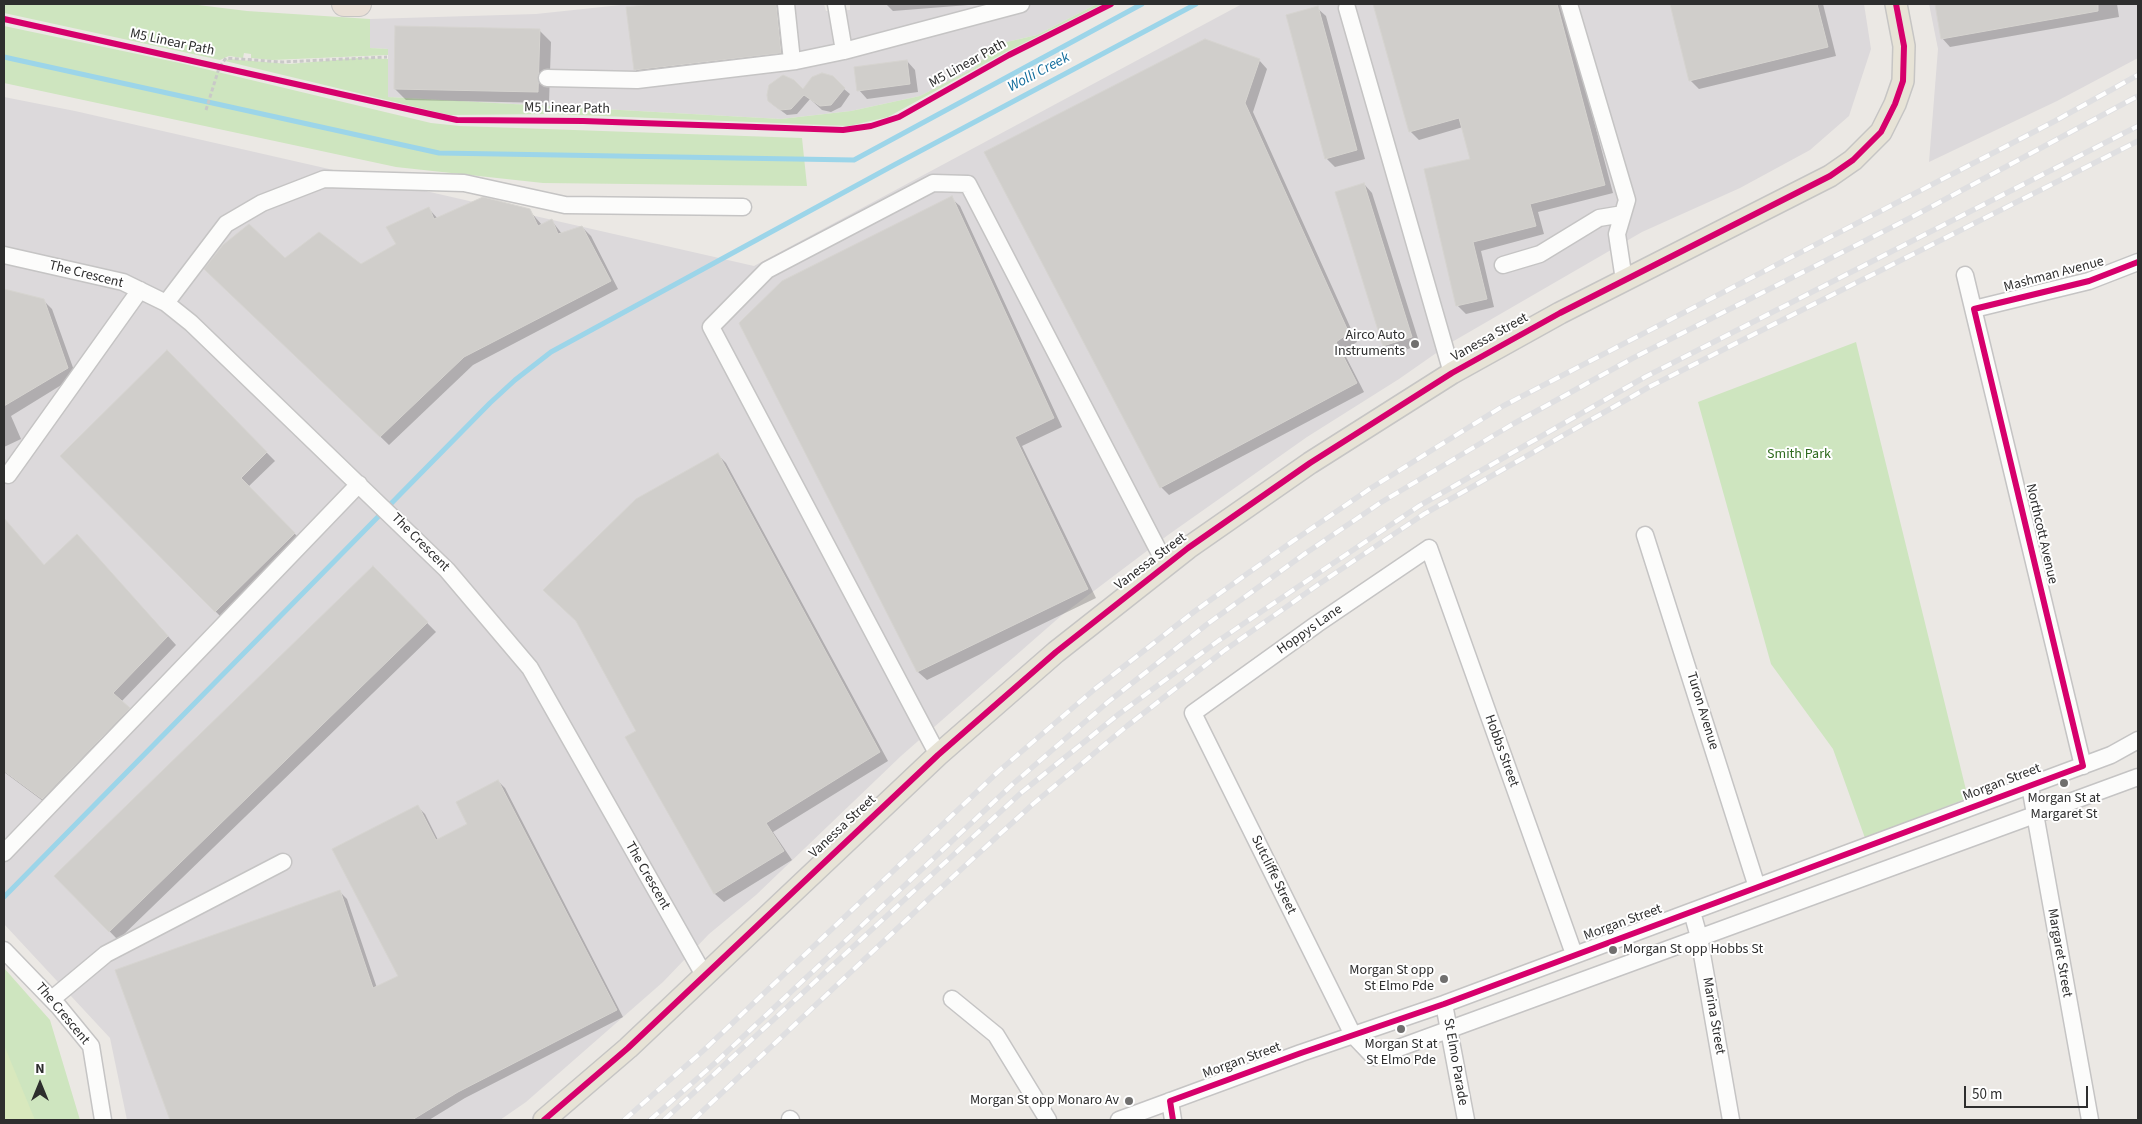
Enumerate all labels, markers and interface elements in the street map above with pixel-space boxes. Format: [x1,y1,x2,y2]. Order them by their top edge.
street label: M5 Linear Path [128,26,216,60]
street label: M5 Linear Path [926,36,1010,92]
water label: Wolli Creek [1005,49,1073,97]
street label: M5 Linear Path [524,100,610,118]
street label: Mashman Avenue [2002,254,2106,296]
street label: The Crescent [47,258,125,292]
street label: Vanessa Street [1449,310,1531,366]
place label: Airco Auto Instruments [1334,328,1405,361]
marker: Airco Auto Instruments [1409,338,1421,350]
park label: Smith Park [1767,447,1831,463]
street label: Northcott Avenue [2021,482,2061,586]
street label: The Crescent [387,510,453,576]
street label: Vanessa Street [1112,530,1190,594]
street label: Hoppys Lane [1274,601,1346,659]
street label: Turon Avenue [1682,670,1722,752]
street label: Hobbs Street [1480,712,1522,790]
street label: Morgan Street [1961,760,2043,806]
marker: Morgan St at Margaret St [2058,777,2070,789]
place label: Morgan St at Margaret St [2027,791,2101,824]
street label: Vanessa Street [806,792,880,862]
street label: Sutcliffe Street [1247,833,1299,917]
street label: The Crescent [621,839,673,913]
street label: Morgan Street [1582,901,1664,945]
street label: Margaret Street [2043,907,2075,999]
place label: Morgan St opp Hobbs St [1623,942,1763,958]
marker: Morgan St opp Hobbs St [1607,944,1619,956]
place label: Morgan St opp St Elmo Pde [1349,963,1434,996]
marker: Morgan St opp St Elmo Pde [1438,973,1450,985]
street label: Marina Street [1698,976,1728,1056]
street label: The Crescent [31,980,93,1048]
street label: St Elmo Parade [1439,1017,1471,1107]
marker: Morgan St at St Elmo Pde [1395,1023,1407,1035]
place label: Morgan St at St Elmo Pde [1364,1037,1438,1070]
street label: Morgan Street [1201,1039,1283,1083]
north arrow [15,1059,65,1109]
text: N [35,1059,45,1079]
scale bar [1967,1076,2091,1108]
text: 50 m [1972,1084,2002,1105]
place label: Morgan St opp Monaro Av [970,1093,1119,1109]
marker: Morgan St opp Monaro Av [1123,1095,1135,1107]

